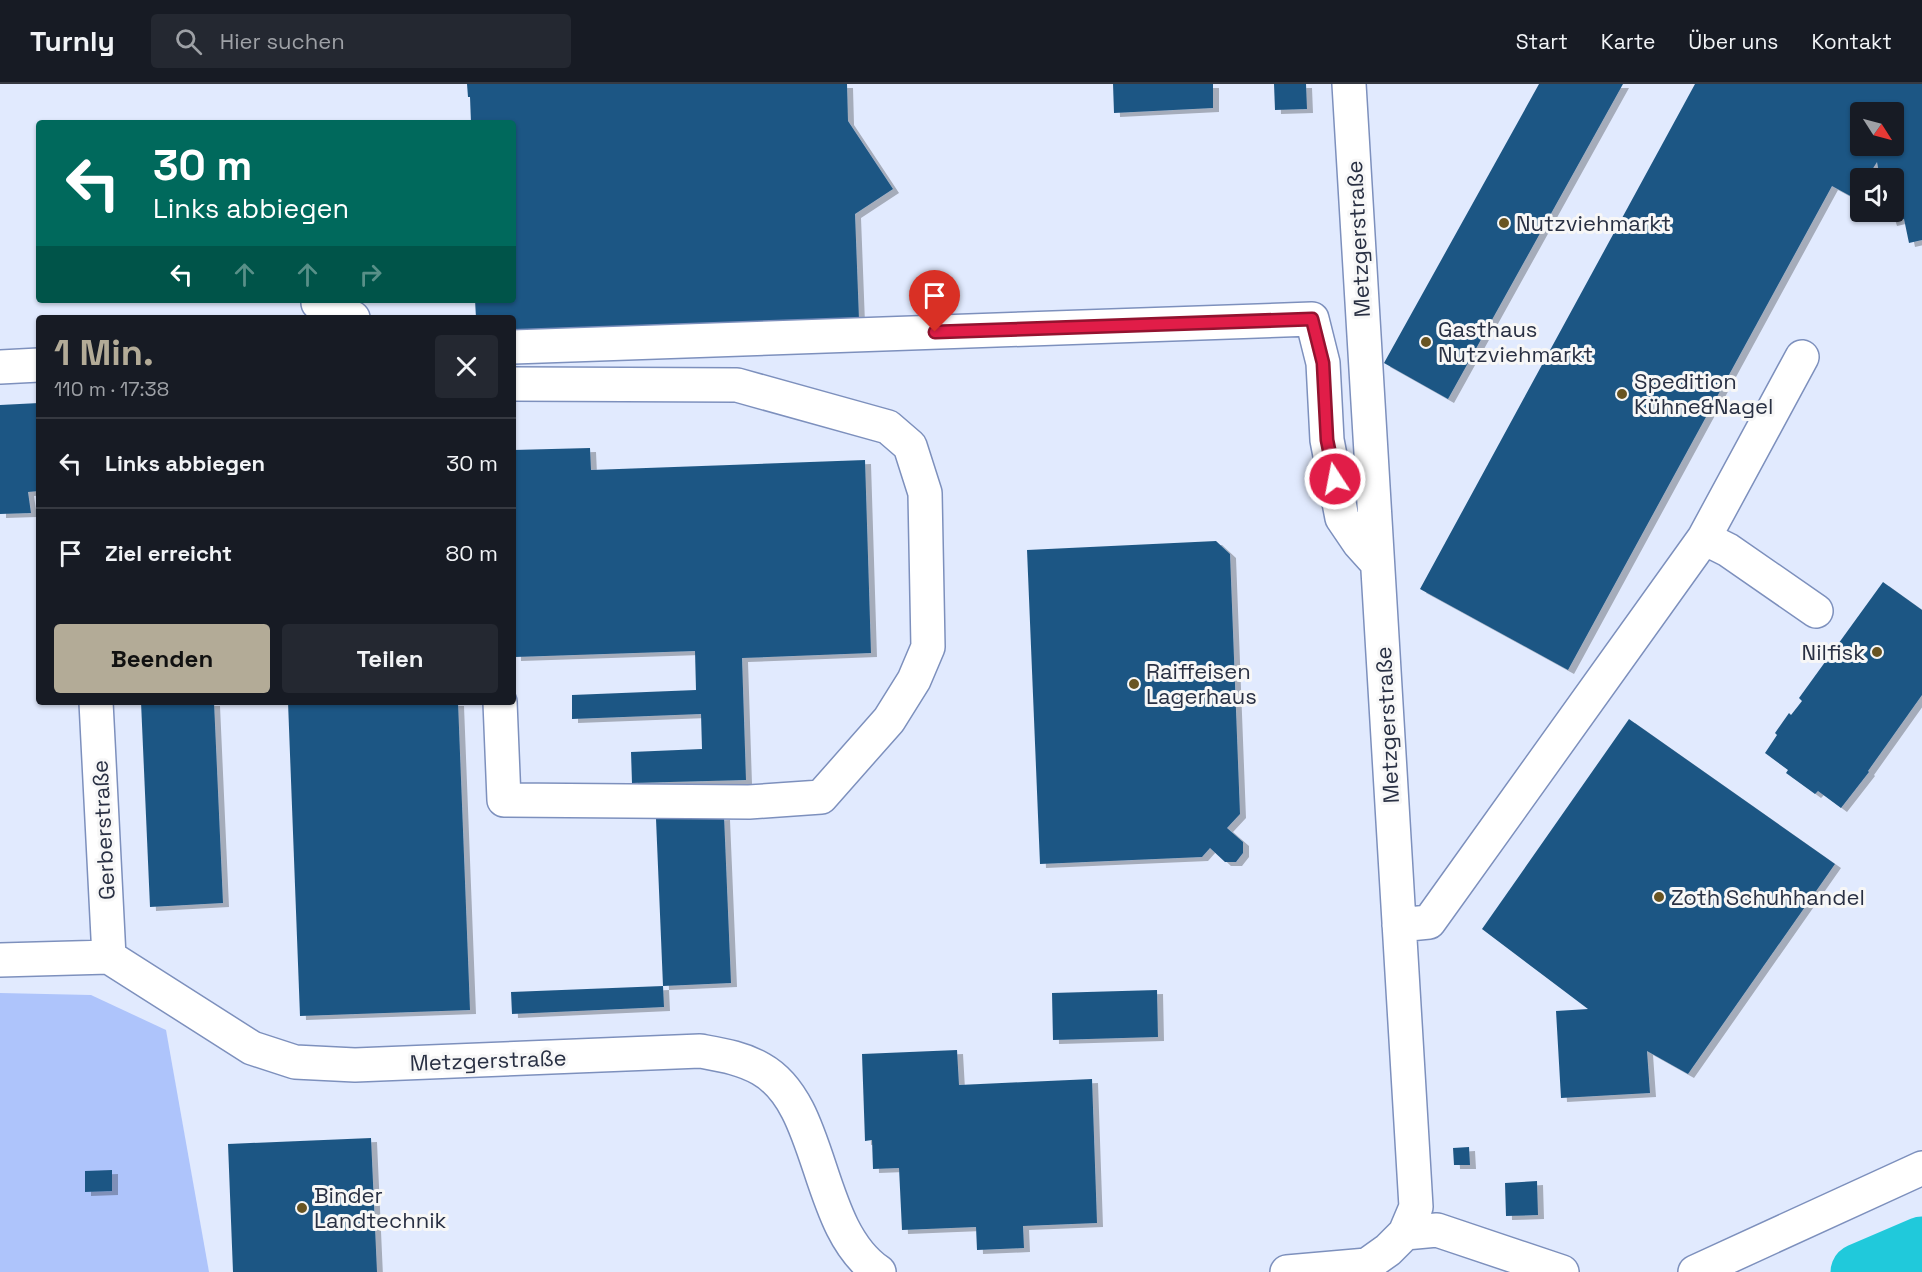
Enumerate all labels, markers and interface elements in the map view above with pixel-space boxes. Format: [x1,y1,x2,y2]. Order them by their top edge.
search box [151,14,571,68]
text: Turnly [30,23,115,59]
icon: search [172,25,205,58]
text: Hier suchen [220,27,345,55]
text: Start [1516,28,1568,55]
text: Karte [1601,28,1655,55]
text: Über uns [1688,28,1778,55]
text: Kontakt [1811,28,1892,55]
north arrow [1850,102,1904,156]
map controls [1850,102,1904,222]
text: 30 m [153,139,252,192]
icon: left [54,144,132,222]
street label: Metzgerstraße [1340,160,1376,318]
button: sound [1850,168,1904,222]
text: Links abbiegen [153,191,349,226]
place label: Nutzviehmarkt [1516,209,1671,237]
marker: Nutzviehmarkt [1497,216,1511,230]
icon: left [165,258,198,291]
icon: ahead [228,258,261,291]
icon: ahead [291,258,324,291]
icon: right [354,258,387,291]
pin [909,270,960,332]
icon: arrive [918,279,951,312]
place label: Gasthaus Nutzviehmarkt [1438,315,1593,368]
text: 1 Min. [54,330,154,376]
button: close [435,335,498,398]
marker: Gasthaus Nutzviehmarkt [1419,335,1433,349]
place label: Spedition Kühne&Nagel [1634,367,1773,420]
text: 110 m · 17:38 [54,376,169,402]
marker: Spedition Kühne&Nagel [1615,387,1629,401]
icon: left [54,447,87,480]
position arrow [1303,447,1367,511]
text: Links abbiegen [105,449,265,477]
text: 30 m [446,449,498,477]
icon: arrive [54,537,87,570]
text: Ziel erreicht [105,539,232,567]
text: 80 m [446,539,498,567]
button: Beenden [54,624,270,693]
button: Teilen [282,624,498,693]
place label: Nilfisk [1802,638,1865,666]
marker: Nilfisk [1870,645,1884,659]
street label: Metzgerstraße [1369,646,1405,804]
place label: Raiffeisen Lagerhaus [1146,657,1257,710]
marker: Raiffeisen Lagerhaus [1127,677,1141,691]
street label: Gerberstraße [85,759,121,901]
place label: Zoth Schuhhandel [1671,883,1865,911]
marker: Zoth Schuhhandel [1652,890,1666,904]
street label: Metzgerstraße [409,1043,567,1077]
place label: Binder Landtechnik [314,1181,447,1234]
marker: Binder Landtechnik [295,1201,309,1215]

